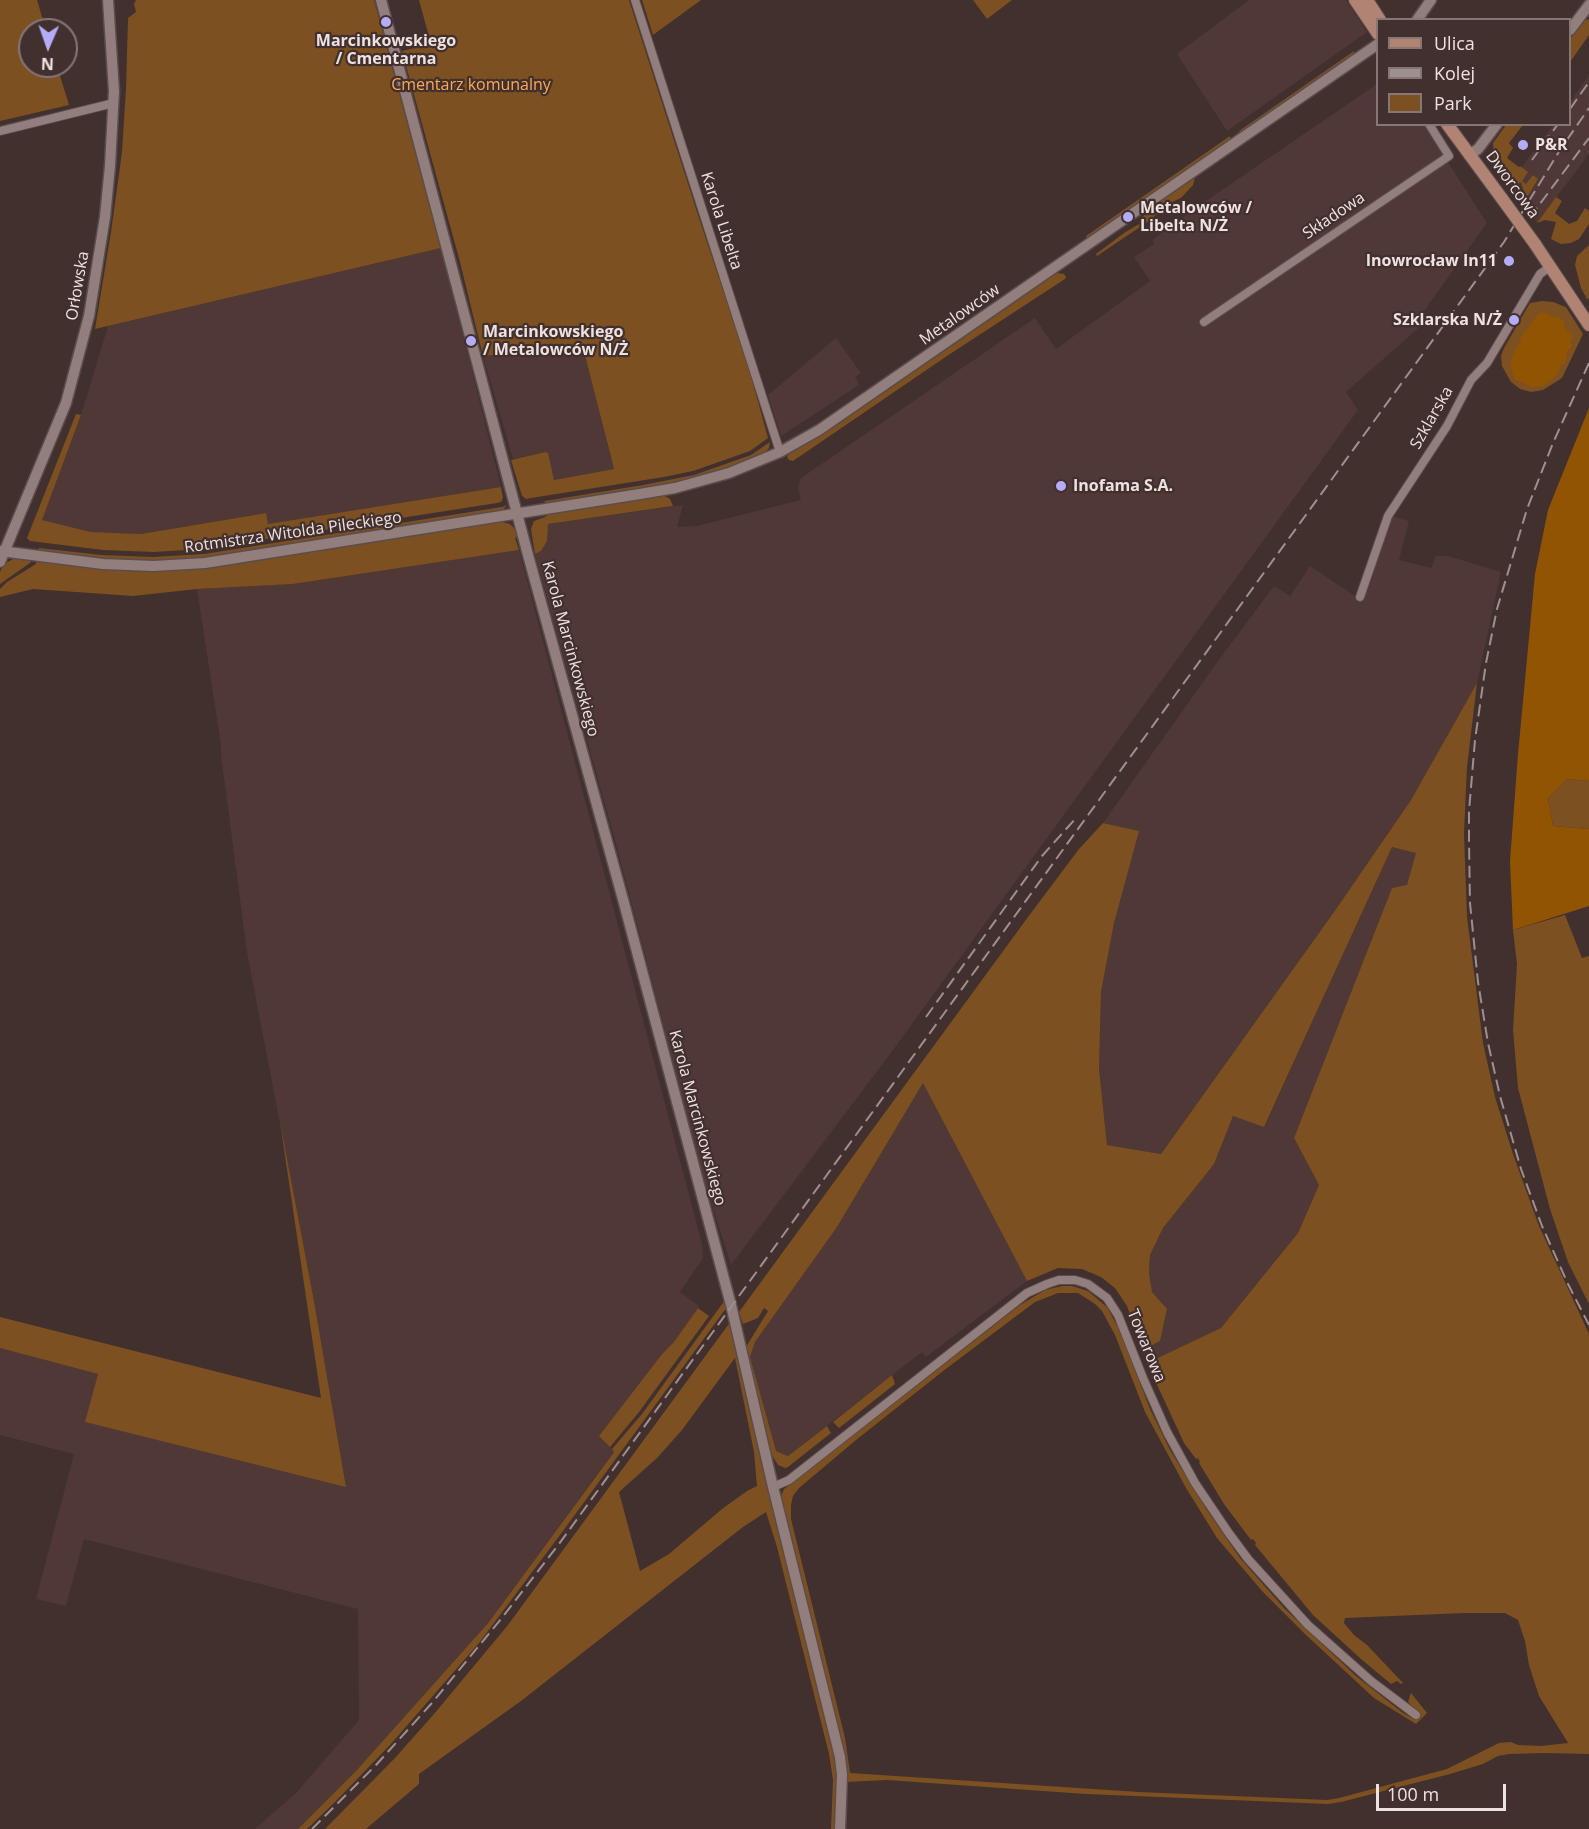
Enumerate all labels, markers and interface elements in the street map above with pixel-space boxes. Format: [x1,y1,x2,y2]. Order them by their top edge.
marker: Marcinkowskiego / Cmentarna [379,15,393,29]
north arrow [18,18,78,78]
legend [1376,18,1571,126]
place label: Marcinkowskiego / Cmentarna [316,31,456,69]
text: Ulica [1434,31,1475,55]
text: N [41,53,54,75]
text: Kolej [1434,61,1475,85]
park label: Cmentarz komunalny [391,75,551,95]
text: Park [1434,91,1472,115]
place label: P&R [1535,135,1568,155]
marker: P&R [1516,138,1530,152]
street label: Dworcowa [1481,148,1543,222]
street label: Karola Libelta [696,170,746,272]
street label: Składowa [1299,188,1369,244]
place label: Metalowców / Libelta N/Ż [1140,198,1252,236]
marker: Metalowców / Libelta N/Ż [1121,210,1135,224]
street label: Orłowska [62,250,94,322]
place label: Inowrocław In11 [1366,251,1497,271]
marker: Inowrocław In11 [1502,254,1516,268]
street label: Metalowców [916,280,1004,350]
place label: Szklarska N/Ż [1393,310,1502,330]
marker: Szklarska N/Ż [1507,313,1521,327]
place label: Marcinkowskiego / Metalowców N/Ż [483,322,628,360]
marker: Marcinkowskiego / Metalowców N/Ż [464,334,478,348]
street label: Szklarska [1406,383,1458,453]
place label: Inofama S.A. [1073,476,1173,496]
marker: Inofama S.A. [1054,479,1068,493]
street label: Rotmistrza Witolda Pileckiego [183,508,403,558]
street label: Karola Marcinkowskiego [537,559,603,739]
street label: Karola Marcinkowskiego [664,1028,730,1208]
street label: Towarowa [1123,1307,1169,1385]
scale bar [1379,1772,1510,1810]
text: 100 m [1387,1782,1439,1806]

